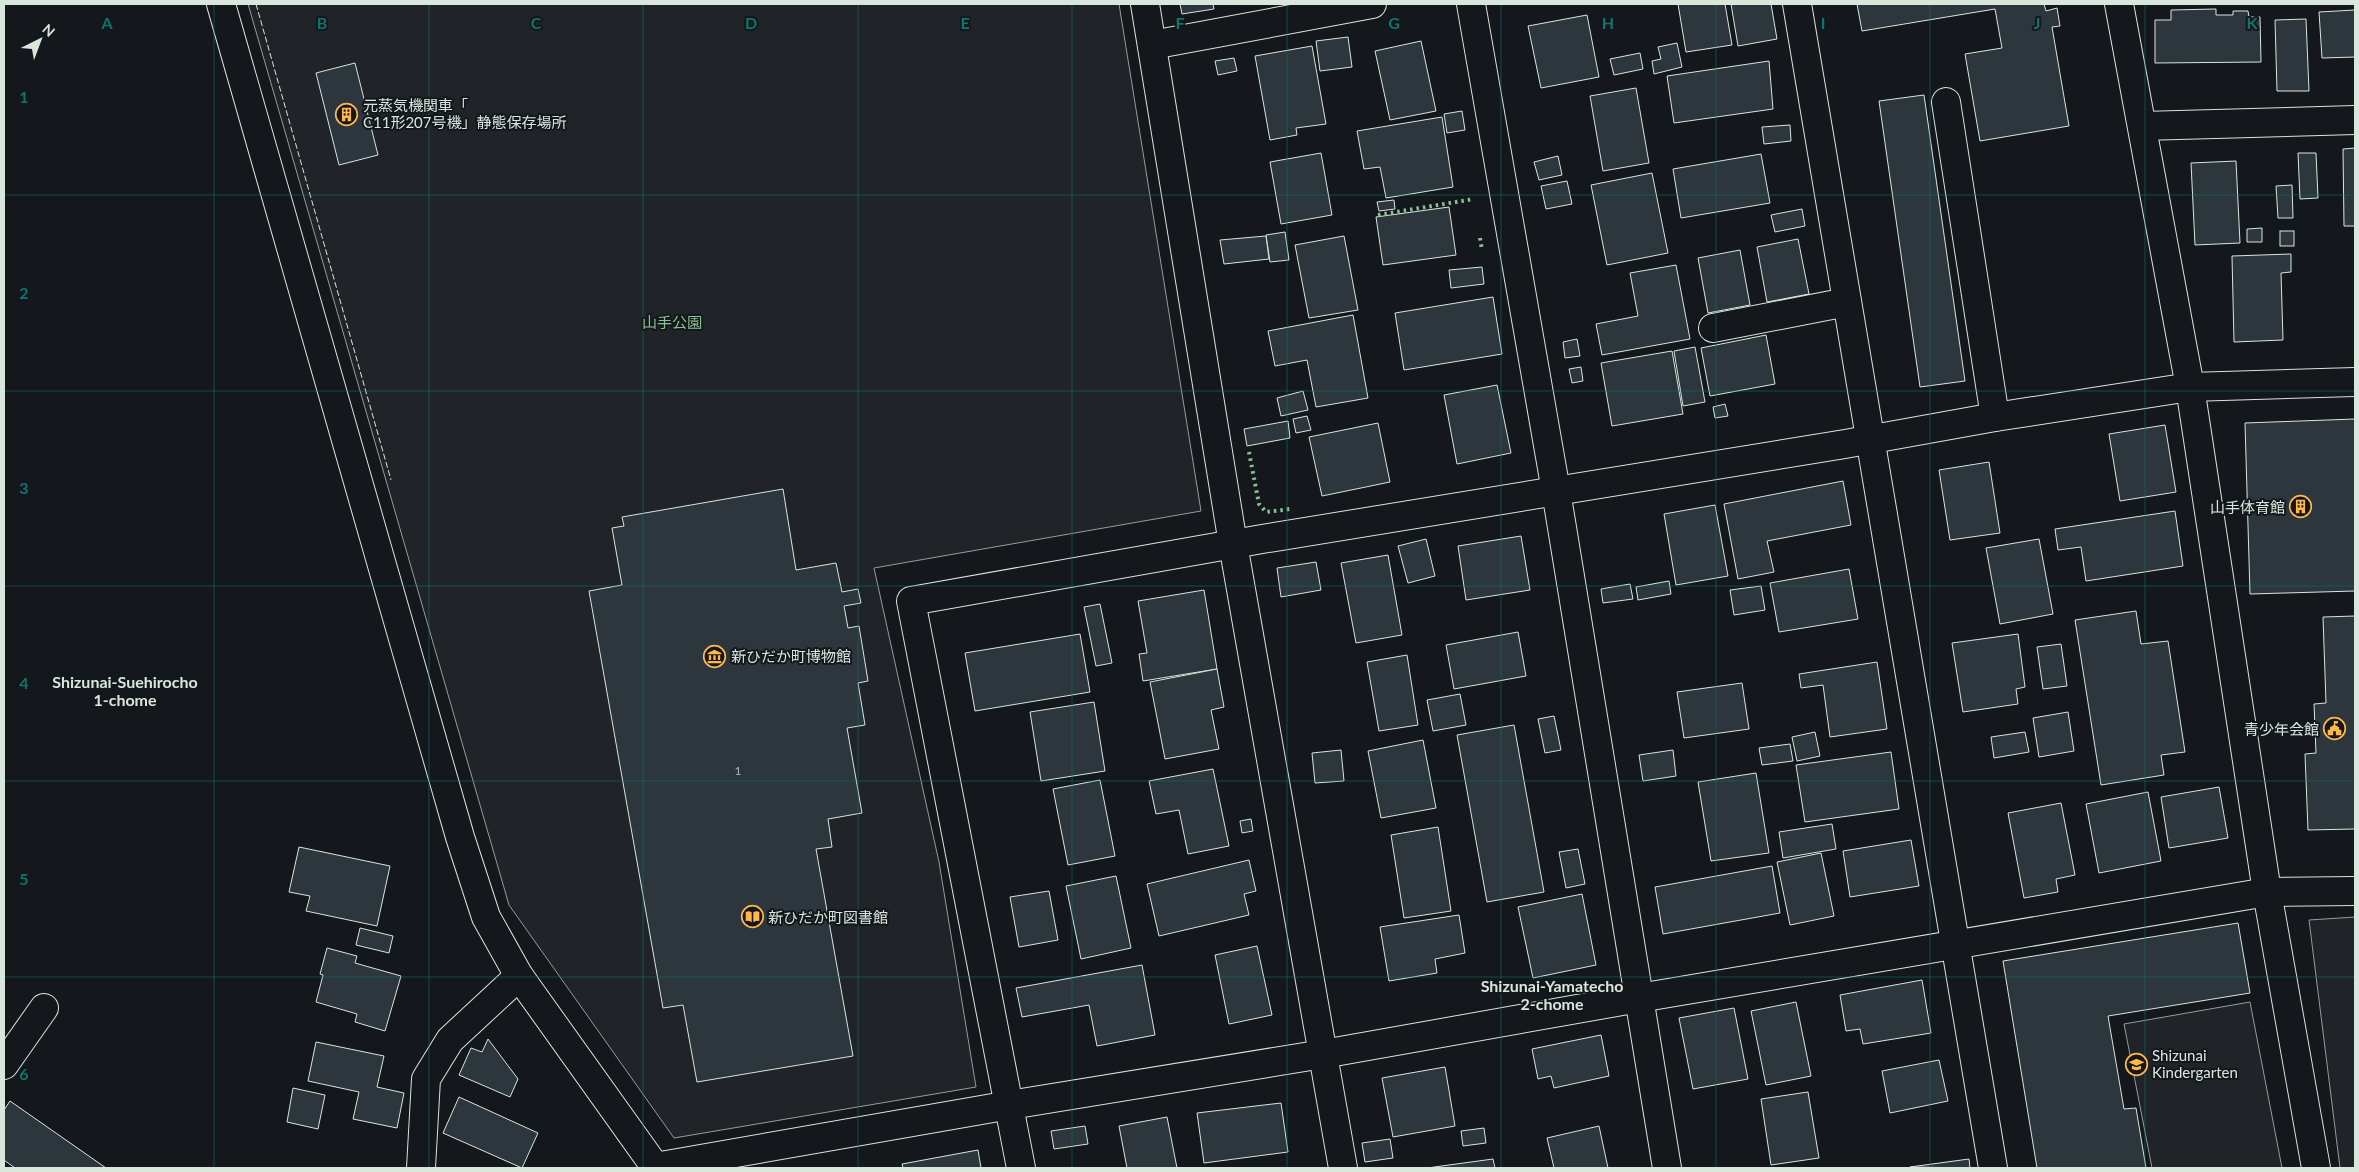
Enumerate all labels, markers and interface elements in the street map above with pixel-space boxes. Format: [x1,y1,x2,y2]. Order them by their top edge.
text: A [100,13,113,32]
text: B [317,13,327,32]
text: C [531,13,542,32]
text: D [745,13,757,32]
text: E [960,13,970,32]
text: F [1175,13,1185,32]
text: G [1388,13,1400,32]
text: H [1602,13,1614,32]
text: I [1821,13,1825,32]
text: J [2034,13,2040,32]
text: K [2247,13,2259,32]
north arrow [15,15,65,65]
text: N [39,20,59,40]
text: 1 [19,87,29,106]
place label: 元蒸気機関車「 C11形207号機」静態保存場所 [363,96,567,131]
building icon: 元蒸気機関車「 C11形207号機」静態保存場所 [335,102,359,126]
text: 2 [19,283,29,302]
park label: 山手公園 [642,313,702,331]
text: 3 [19,478,29,497]
building icon: 山手体育館 [2289,495,2313,519]
place label: 山手体育館 [2210,498,2285,516]
museum icon: 新ひだか町博物館 [703,644,727,668]
place label: 新ひだか町博物館 [731,647,851,665]
district label: Shizunai-Suehirocho 1-chome [52,672,198,709]
text: 4 [19,673,29,692]
public building icon: 青少年会館 [2323,717,2347,741]
place label: 青少年会館 [2244,720,2319,738]
house number: 1 [735,763,742,778]
text: 5 [19,869,29,888]
library icon: 新ひだか町図書館 [740,905,764,929]
place label: 新ひだか町図書館 [768,908,888,926]
district label: Shizunai-Yamatecho 2-chome [1481,976,1623,1013]
place label: Shizunai Kindergarten [2152,1046,2238,1081]
school or university icon: Shizunai Kindergarten [2124,1052,2148,1076]
text: 6 [19,1064,29,1083]

